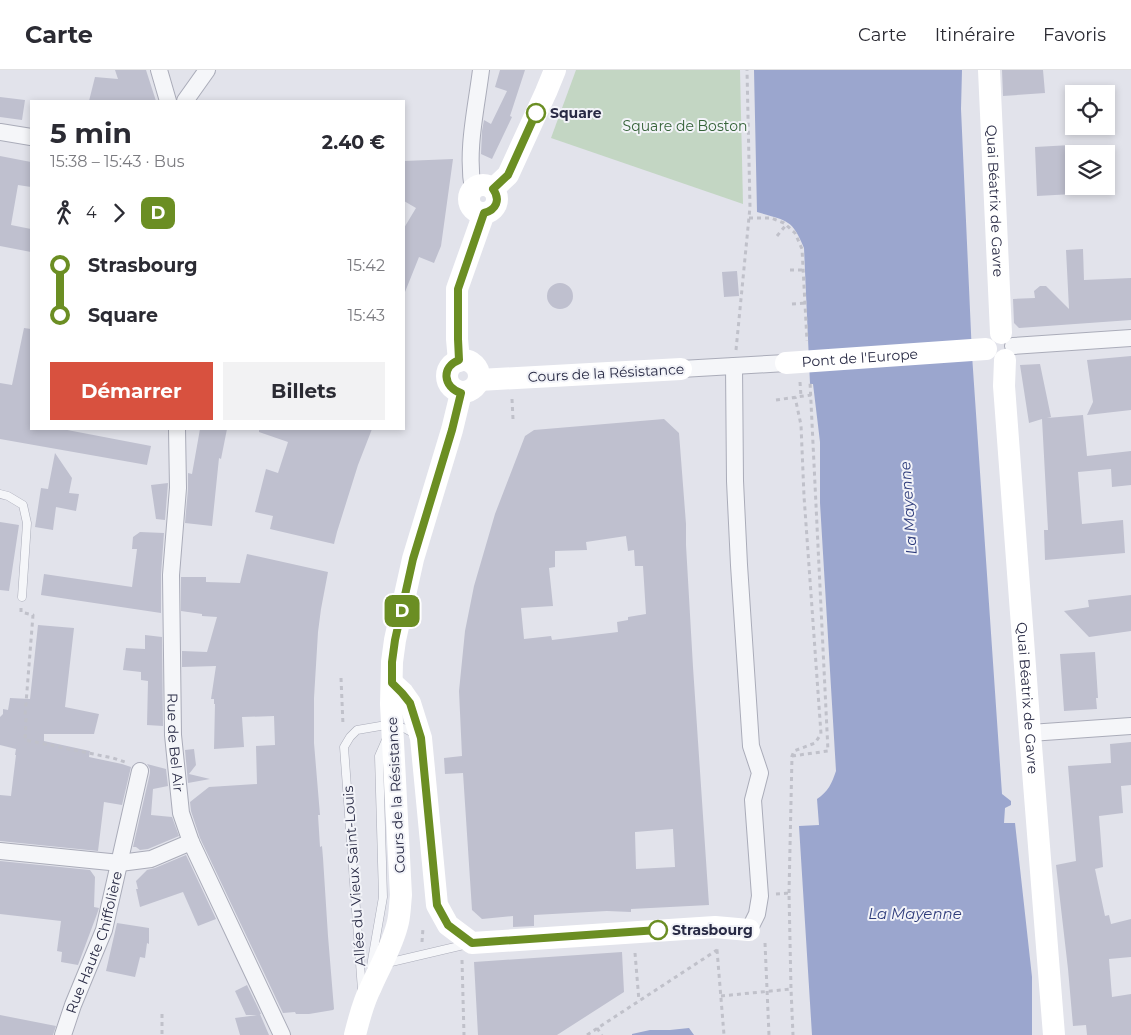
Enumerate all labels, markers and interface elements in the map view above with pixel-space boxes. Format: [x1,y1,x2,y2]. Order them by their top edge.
text: Carte [25,20,93,49]
text: Carte [858,24,907,46]
text: Itinéraire [935,24,1015,46]
text: Favoris [1043,24,1106,46]
map controls [1065,85,1115,195]
button: locate [1065,85,1115,135]
marker: Square [526,103,546,123]
place label: Square [550,104,602,122]
text: 5 min [50,116,132,150]
park label: Square de Boston [623,117,747,135]
street label: Quai Béatrix de Gavre [983,124,1007,277]
text: 2.40 € [322,131,385,154]
button: layers [1065,145,1115,195]
text: 15:38 – 15:43 · Bus [50,152,184,171]
icon: walk [50,199,78,227]
icon: forward [105,199,133,227]
text: D [151,202,165,224]
text: 4 [86,203,97,222]
text: Strasbourg [88,254,198,277]
text: 15:42 [347,256,385,275]
text: Square [88,304,158,327]
text: 15:43 [347,306,385,325]
street label: Pont de l'Europe [801,345,919,371]
street label: Cours de la Résistance [527,360,685,386]
button: Démarrer [50,362,213,420]
button: Billets [223,362,385,420]
water label: La Mayenne [895,461,921,555]
line badge: D [386,595,418,627]
text: D [395,600,409,622]
street label: Quai Béatrix de Gavre [1013,622,1042,775]
street label: Rue de Bel Air [163,693,188,793]
street label: Cours de la Résistance [383,716,409,874]
street label: Allée du Vieux Saint-Louis [339,785,369,967]
street label: Rue Haute Chiffolière [62,869,126,1016]
water label: La Mayenne [868,904,962,923]
marker: Strasbourg [648,920,668,940]
place label: Strasbourg [672,921,753,939]

